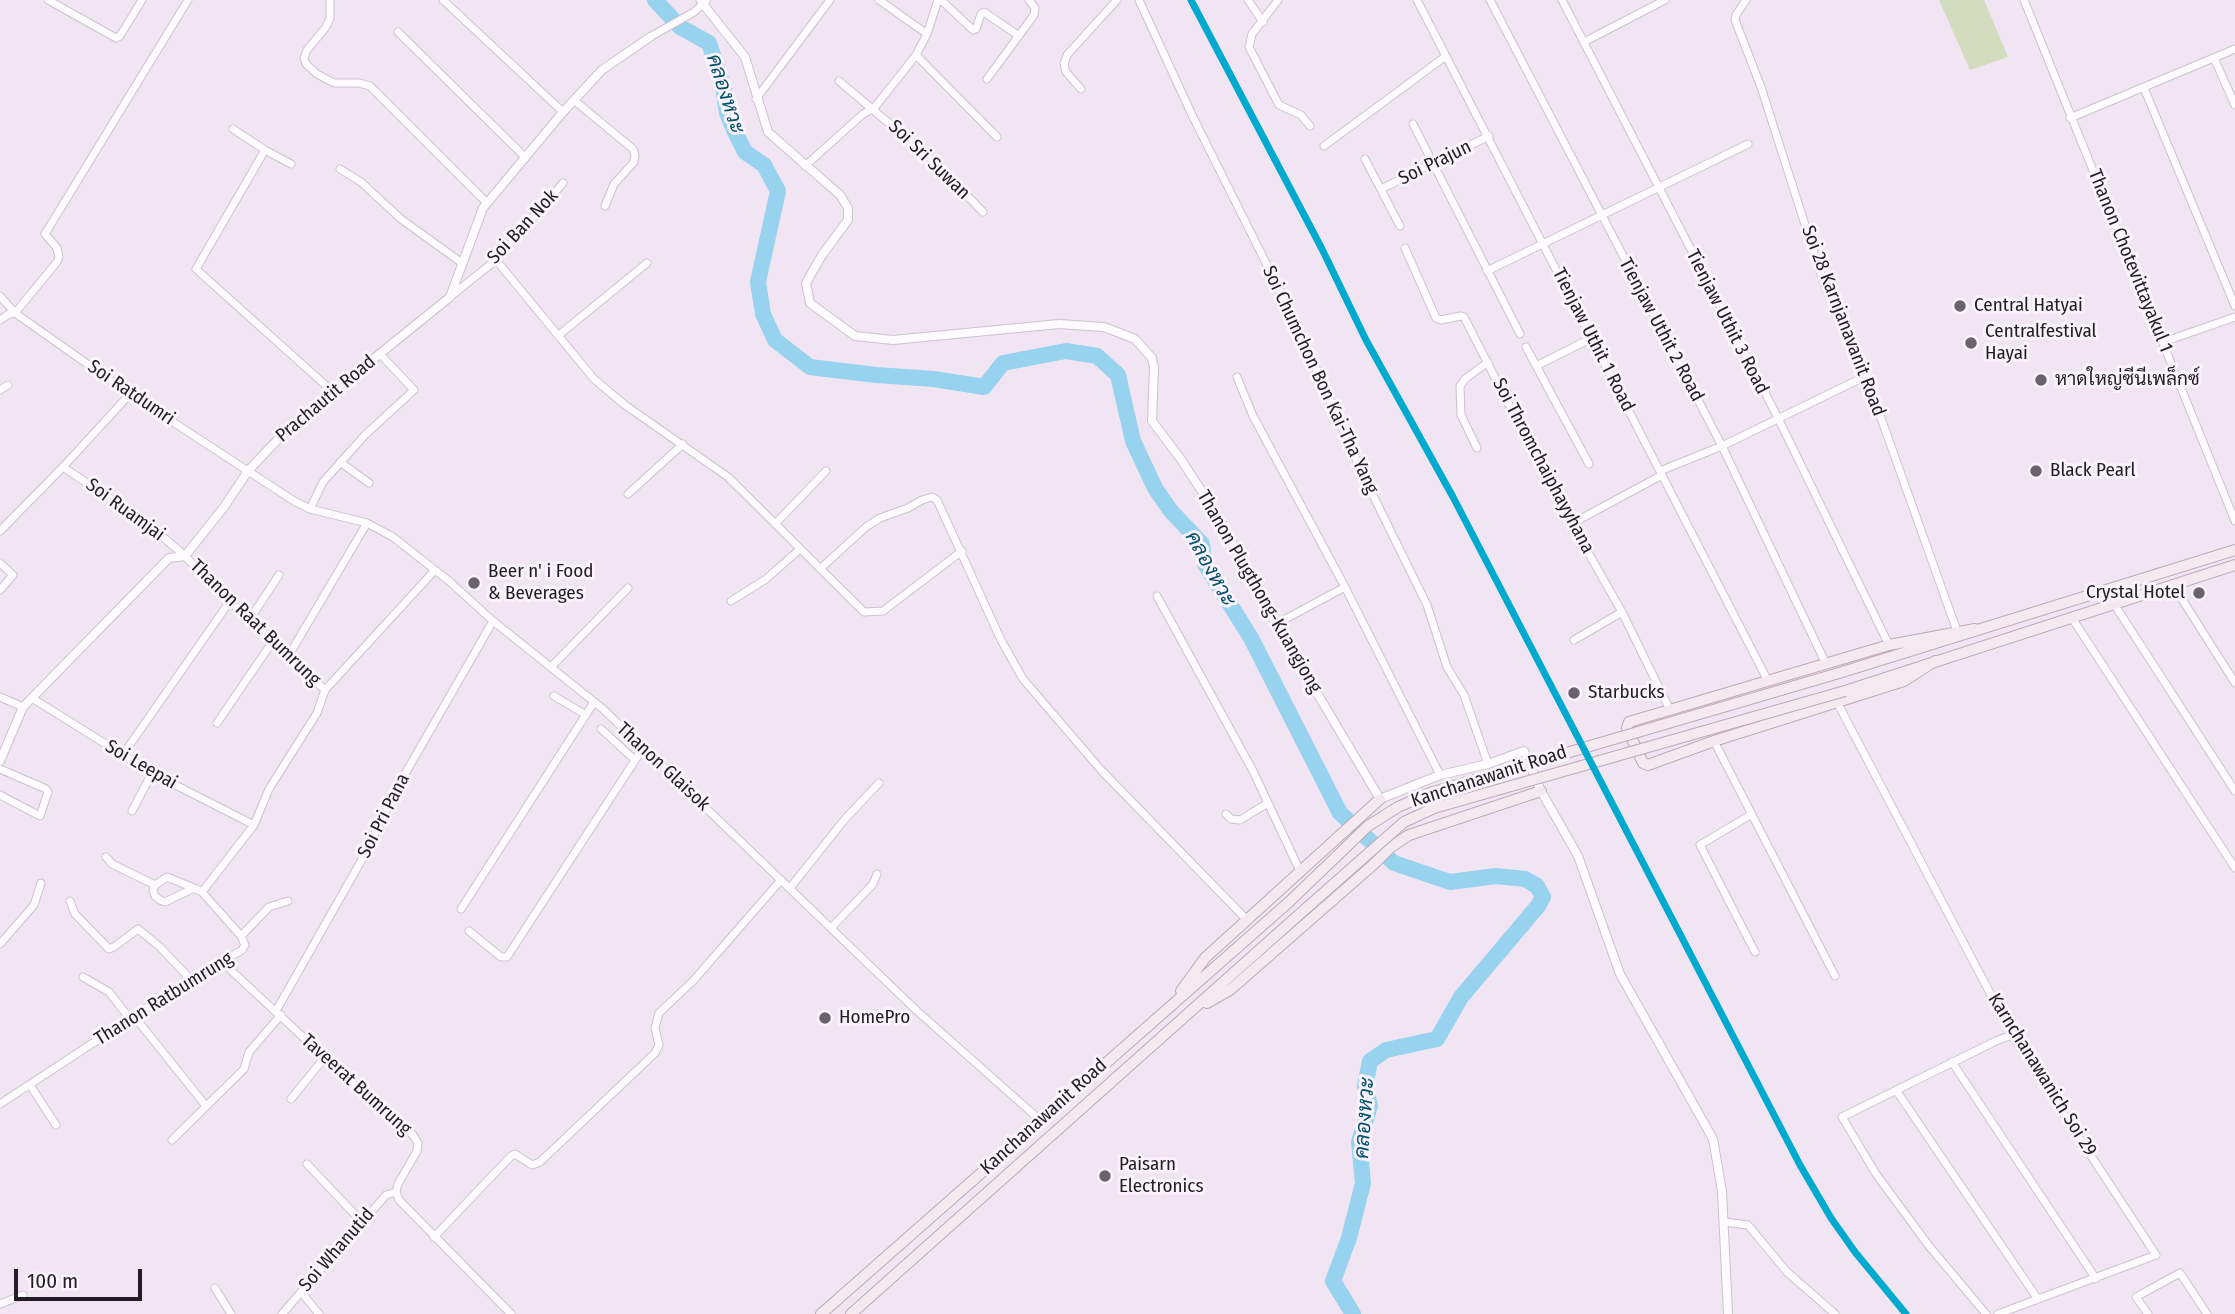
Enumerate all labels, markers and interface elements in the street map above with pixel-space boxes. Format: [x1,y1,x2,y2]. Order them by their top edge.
water label: คลองหวะ [700,51,750,137]
street label: Soi Sri Suwan [883,115,975,205]
street label: Soi Prajun [1395,136,1475,190]
street label: Thanon Chotevittayakul 1 [2083,166,2177,356]
street label: Soi Ban Nok [483,185,563,269]
street label: Soi 28 Karnjanavanit Road [1796,222,1890,420]
street label: Tienjaw Uthit 3 Road [1681,246,1773,398]
street label: Tienjaw Uthit 2 Road [1614,254,1708,406]
street label: Soi Chumchon Bon Kai-Tha Yang [1257,262,1383,498]
street label: Tienjaw Uthit 1 Road [1547,264,1639,416]
place label: Central Hatyai [1974,295,2083,317]
marker: Central Hatyai [1952,298,1968,314]
place label: Centralfestival Hayai [1985,321,2097,365]
marker: Centralfestival Hayai [1963,335,1979,351]
street label: Prachautit Road [271,351,381,447]
street label: Soi Ratdumri [83,356,179,430]
place label: หาดใหญ่ซีนีเพล็กซ์ [2055,369,2200,391]
marker: หาดใหญ่ซีนีเพล็กซ์ [2033,372,2049,388]
street label: Soi Thromchaiphayyhana [1487,374,1599,558]
place label: Black Pearl [2050,460,2136,482]
marker: Black Pearl [2028,463,2044,479]
street label: Soi Ruamjai [81,474,169,546]
street label: Thanon Plugthong-Kuangjong [1192,487,1326,697]
water label: คลองหวะ [1179,527,1241,611]
street label: Thanon Raat Bumrung [185,555,325,691]
place label: Beer n' i Food & Beverages [488,561,593,605]
marker: Beer n' i Food & Beverages [466,575,482,591]
place label: Crystal Hotel [2086,582,2185,604]
marker: Crystal Hotel [2191,585,2207,601]
place label: Starbucks [1588,682,1664,704]
marker: Starbucks [1566,685,1582,701]
street label: Thanon Glaisok [612,718,714,816]
street label: Soi Leepai [101,735,181,795]
street label: Kanchanawanit Road [1408,741,1570,813]
street label: Soi Pri Pana [353,770,415,862]
street label: Thanon Ratbumrung [91,947,237,1051]
street label: Karnchanawanich Soi 29 [1983,989,2101,1161]
place label: HomePro [839,1007,910,1029]
marker: HomePro [817,1010,833,1026]
street label: Taveerat Bumrung [296,1030,416,1140]
street label: Kanchanawanit Road [976,1054,1112,1180]
water label: คลองหวะ [1350,1076,1380,1160]
place label: Paisarn Electronics [1119,1154,1204,1198]
marker: Paisarn Electronics [1097,1168,1113,1184]
street label: Soi Whanutid [294,1204,380,1296]
scale bar [18,1254,145,1298]
text: 100 m [27,1268,78,1294]

